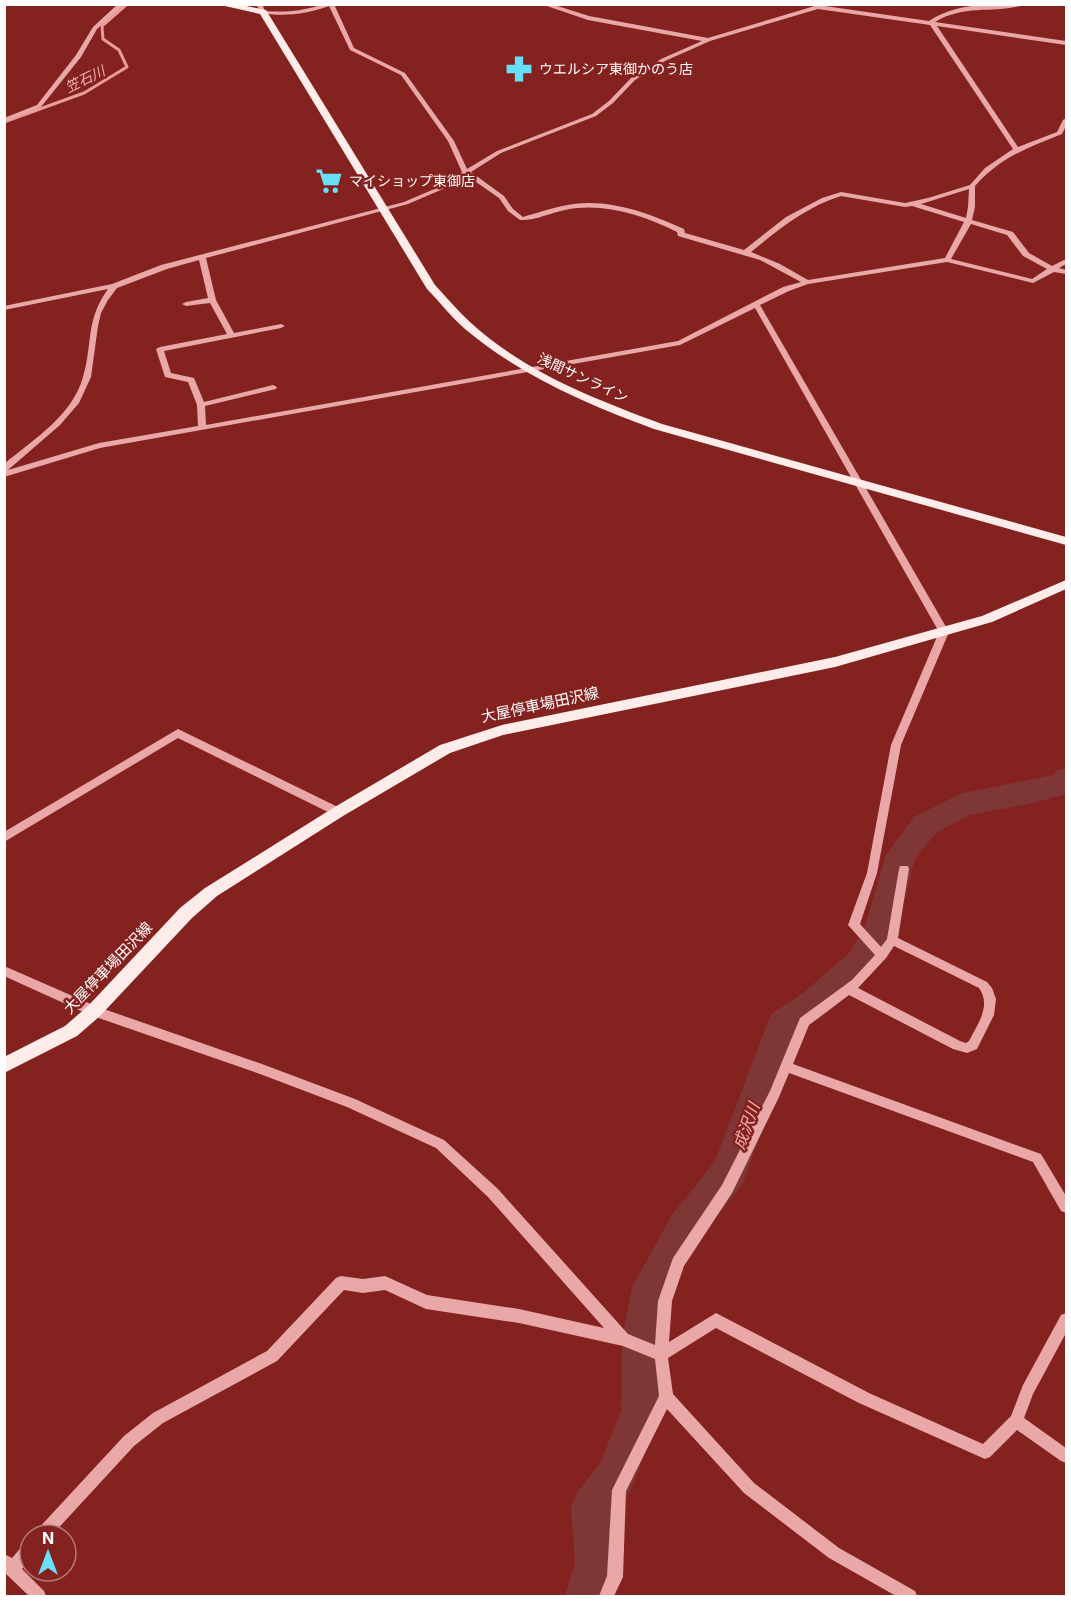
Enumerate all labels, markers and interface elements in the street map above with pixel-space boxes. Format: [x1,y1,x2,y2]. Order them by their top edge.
pharmacy icon: ウエルシア東御かのう店 [504,54,534,84]
place label: ウエルシア東御かのう店 [539,60,693,77]
water label: 笠石川 [62,61,109,95]
supermarket icon: マイショップ東御店 [314,166,344,196]
place label: マイショップ東御店 [349,172,475,189]
street label: 浅間サンライン [535,349,631,406]
street label: 大屋停車場田沢線 [479,683,601,726]
street label: 大屋停車場田沢線 [59,918,156,1017]
water label: 成沢川 [728,1098,764,1152]
north arrow [18,1523,78,1583]
text: N [42,1528,54,1548]

